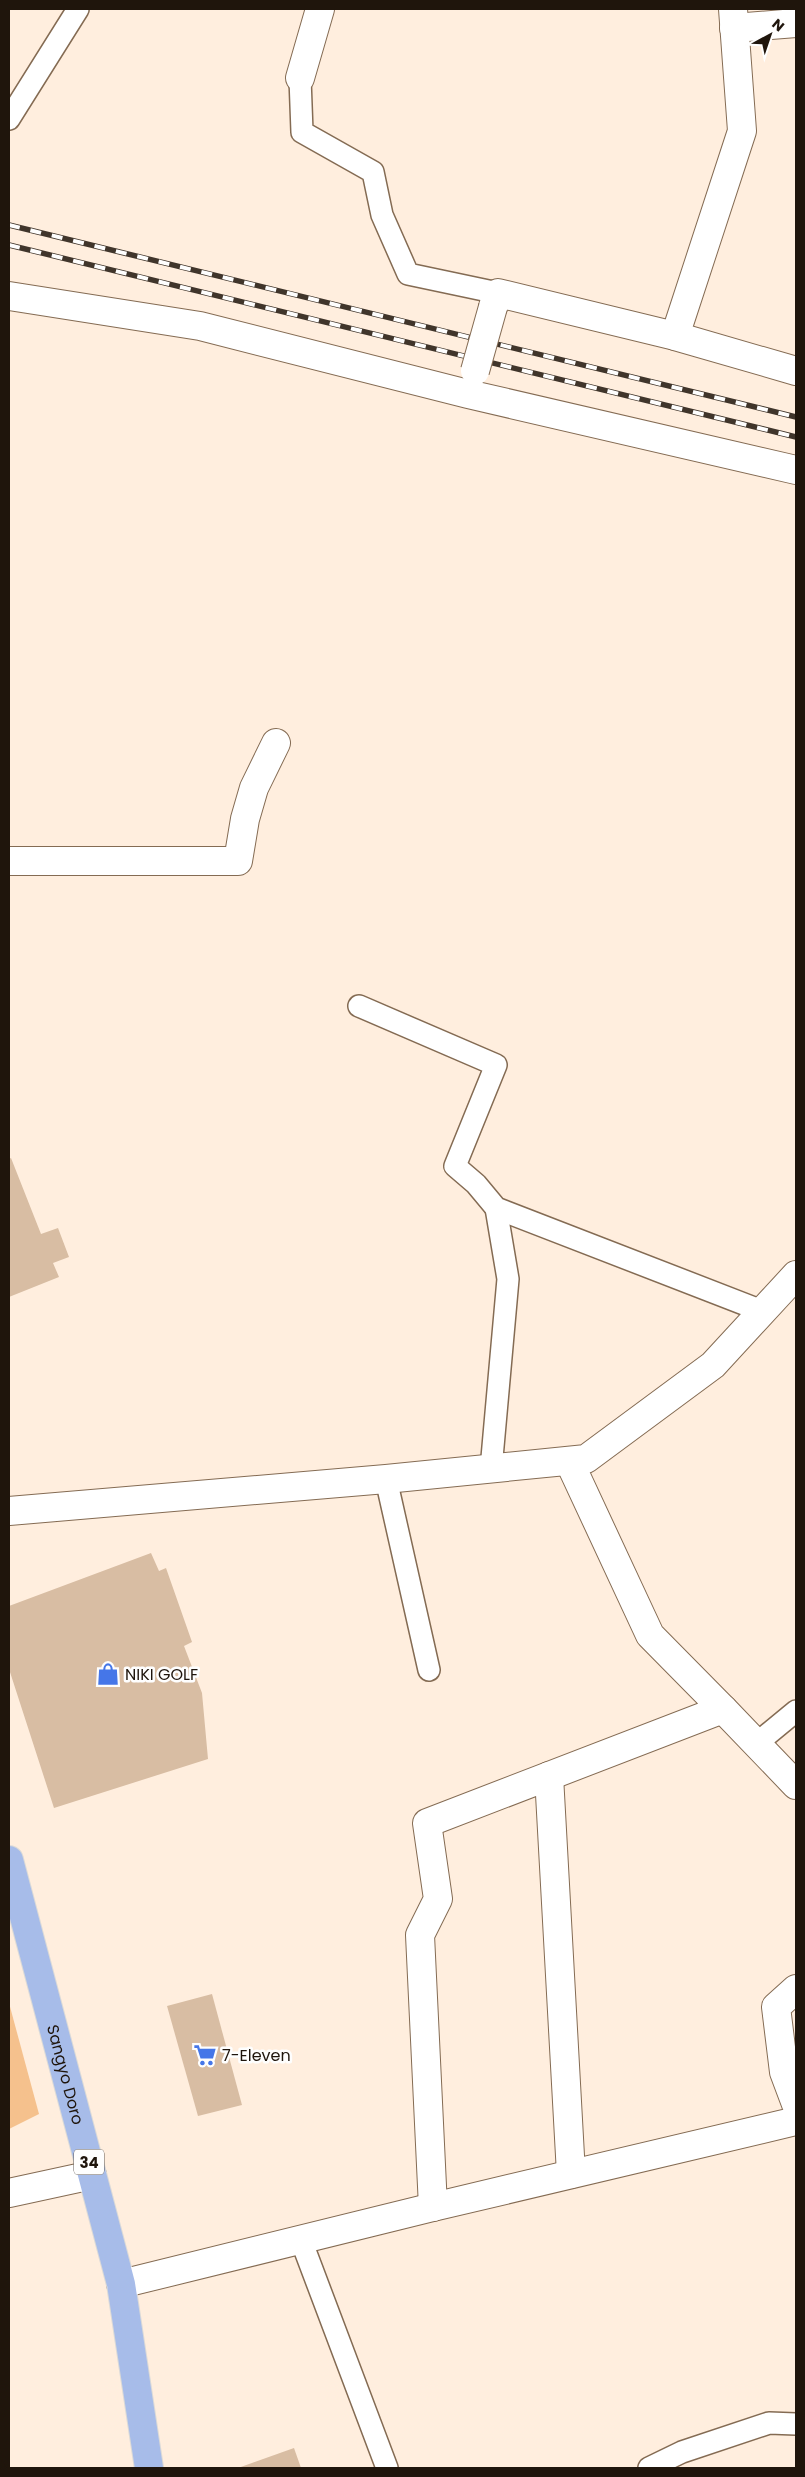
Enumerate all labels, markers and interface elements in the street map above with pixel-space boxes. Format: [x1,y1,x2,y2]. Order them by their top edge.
north arrow [745,10,795,60]
text: N [768,14,789,36]
shop icon: NIKI GOLF [95,1661,121,1687]
place label: NIKI GOLF [125,1663,198,1686]
street label: Sangyo Doro [41,2022,90,2127]
supermarket icon: 7-Eleven [192,2042,218,2068]
place label: 7-Eleven [222,2044,291,2067]
road number: 34 [74,2150,104,2174]

